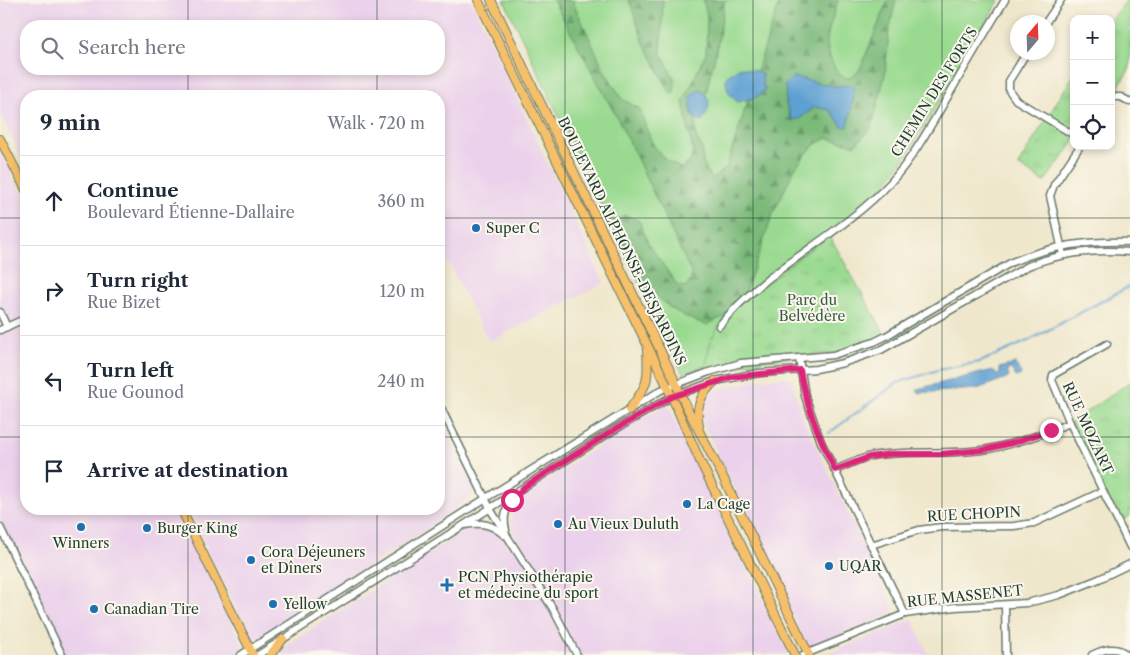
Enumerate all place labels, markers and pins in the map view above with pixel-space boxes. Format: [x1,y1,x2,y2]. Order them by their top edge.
place label: Super C [486,219,540,237]
marker: Super C [470,222,482,234]
place label: La Cage [697,495,751,513]
marker: La Cage [681,498,693,510]
place label: Au Vieux Duluth [567,515,679,533]
marker: Au Vieux Duluth [552,518,564,530]
place label: Burger King [157,519,238,537]
marker: Winners [75,521,87,533]
marker: Burger King [141,522,153,534]
place label: Winners [52,534,109,552]
place label: Cora Déjeuners et Dîners [261,543,365,577]
marker: Cora Déjeuners et Dîners [245,554,257,566]
place label: UQAR [839,557,882,575]
marker: UQAR [823,560,835,572]
place label: PCN Physiothérapie et médecine du sport [458,568,599,602]
marker: PCN Physiothérapie et médecine du sport [440,578,454,592]
place label: Yellow [282,595,328,613]
marker: Yellow [267,598,279,610]
place label: Canadian Tire [104,600,199,618]
marker: Canadian Tire [88,603,100,615]

